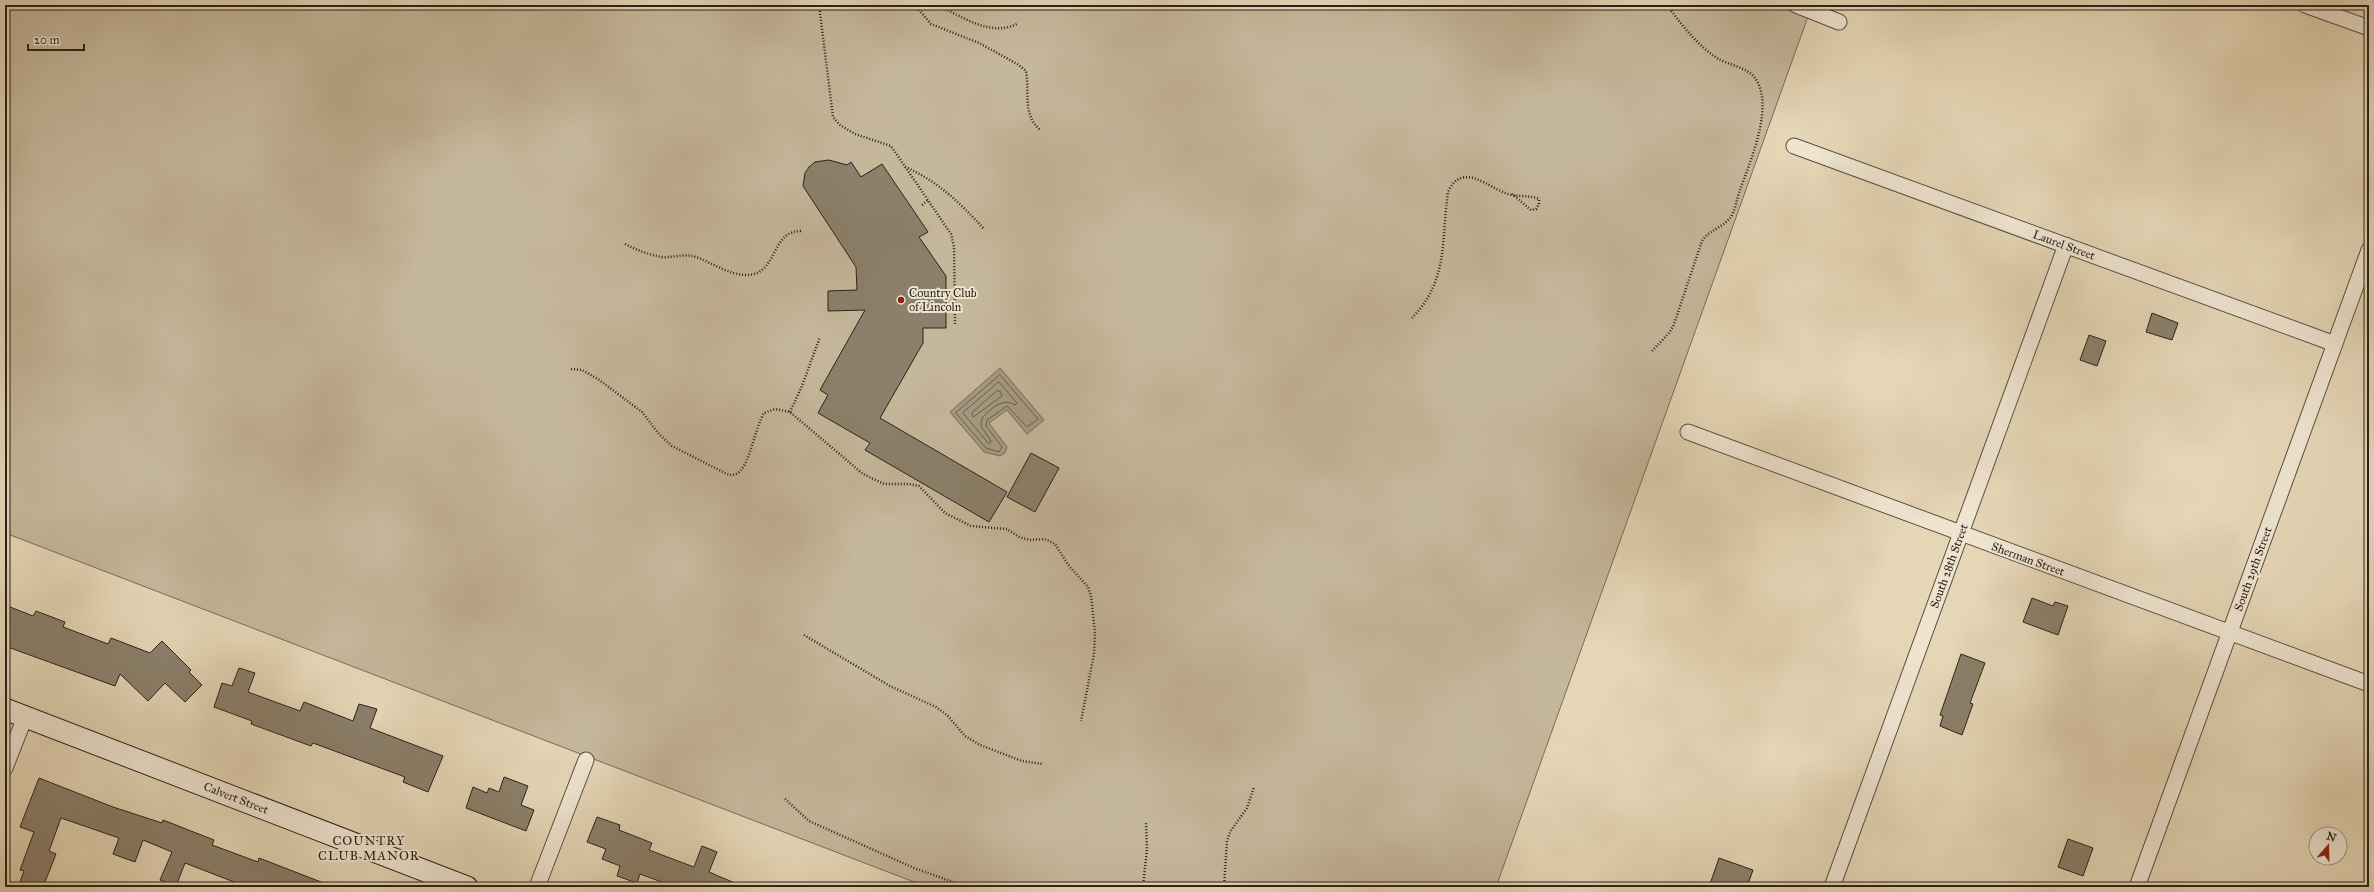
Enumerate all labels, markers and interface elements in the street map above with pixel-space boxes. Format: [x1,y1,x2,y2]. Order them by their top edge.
scale bar [28,26,84,52]
text: 20 m [34,33,60,47]
street label: Laurel Street [2031,227,2098,263]
place label: Country Club of Lincoln [909,286,977,314]
marker: Country Club of Lincoln [896,295,906,305]
street label: South 28th Street [1927,521,1971,610]
street label: South 29th Street [2231,524,2275,613]
street label: Sherman Street [1989,539,2067,579]
street label: Calvert Street [202,779,271,817]
north arrow [2308,826,2348,866]
text: N [2325,829,2338,845]
district label: COUNTRY CLUB MANOR [318,833,420,864]

